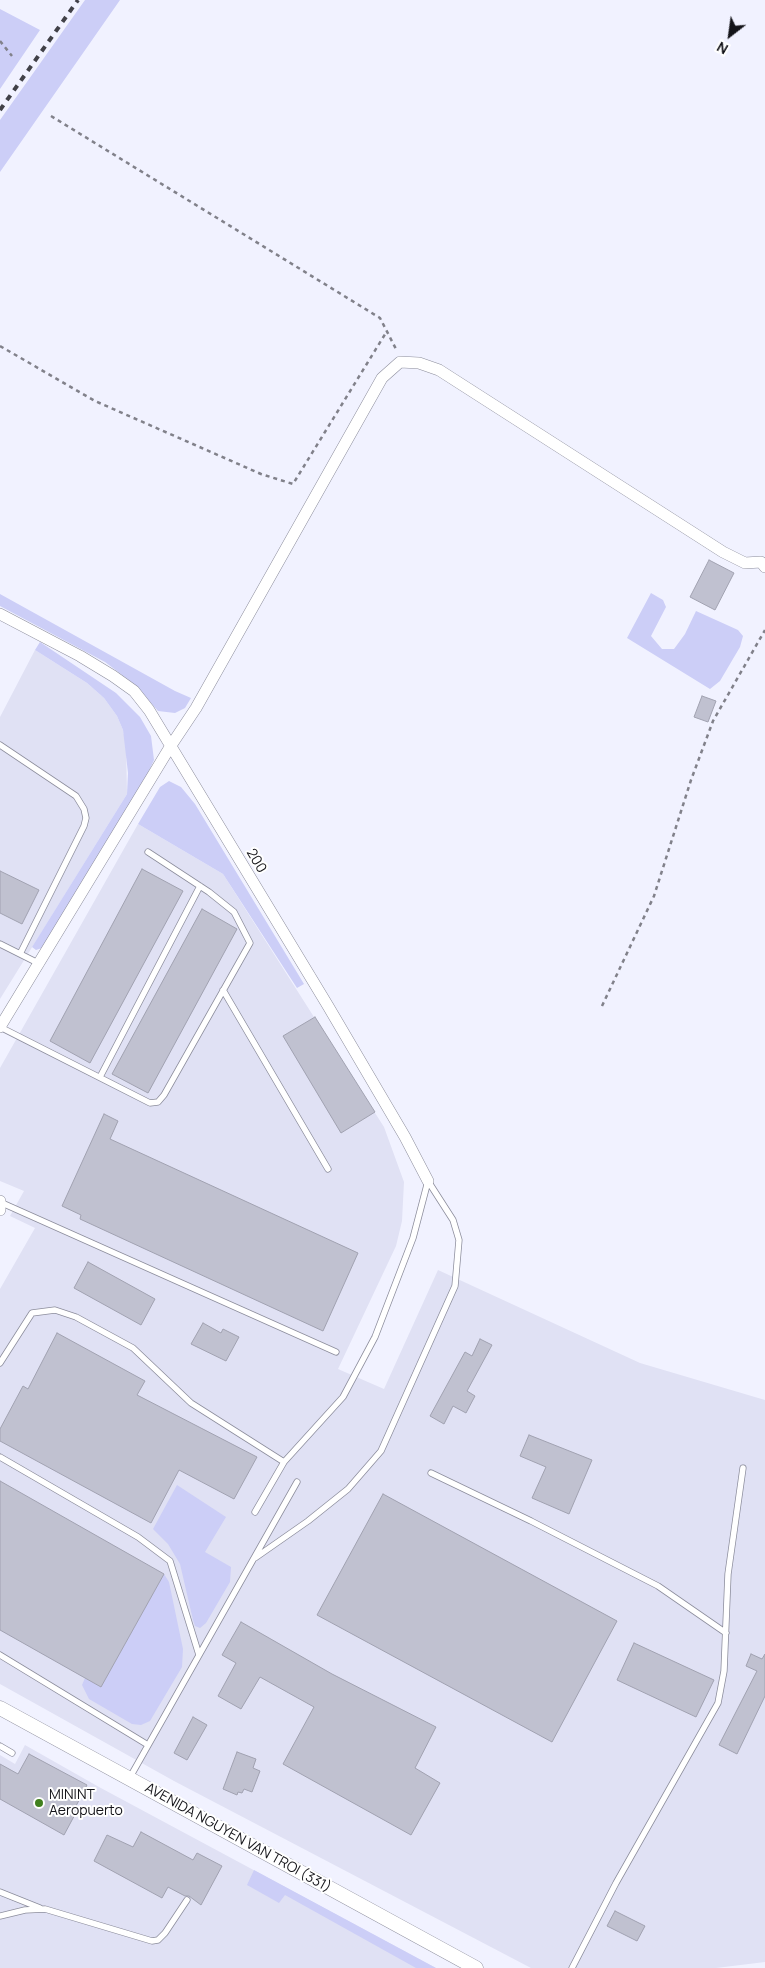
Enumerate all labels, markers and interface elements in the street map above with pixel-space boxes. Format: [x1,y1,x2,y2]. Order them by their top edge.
north arrow [705,10,755,60]
text: N [713,38,731,59]
street label: 200 [242,846,270,876]
street label: AVENIDA NGUYEN VAN TROI (331) [142,1780,334,1896]
place label: MININT Aeropuerto [49,1787,123,1820]
marker: MININT Aeropuerto [33,1797,45,1809]

